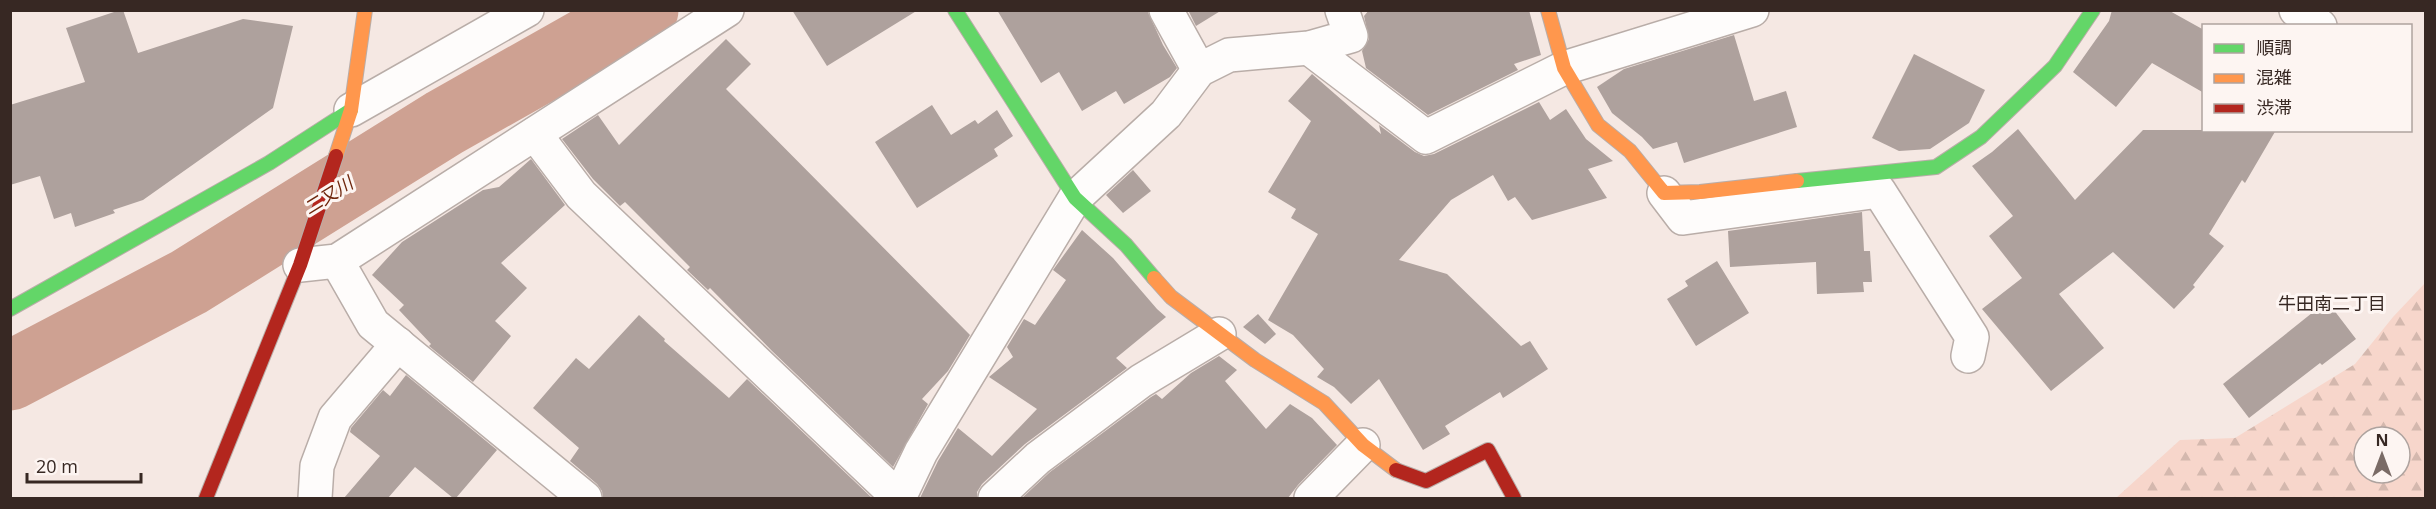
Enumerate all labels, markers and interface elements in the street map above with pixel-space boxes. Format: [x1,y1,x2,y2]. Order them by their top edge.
legend [2202,24,2412,132]
text: 順調 [2256,35,2292,59]
text: 混雑 [2256,65,2292,89]
text: 渋滞 [2256,95,2292,119]
water label: 二又川 [299,169,359,219]
district label: 牛田南二丁目 [2278,291,2386,315]
north arrow [2352,425,2412,485]
text: N [2375,429,2389,451]
scale bar [27,446,141,484]
text: 20 m [36,454,78,478]

